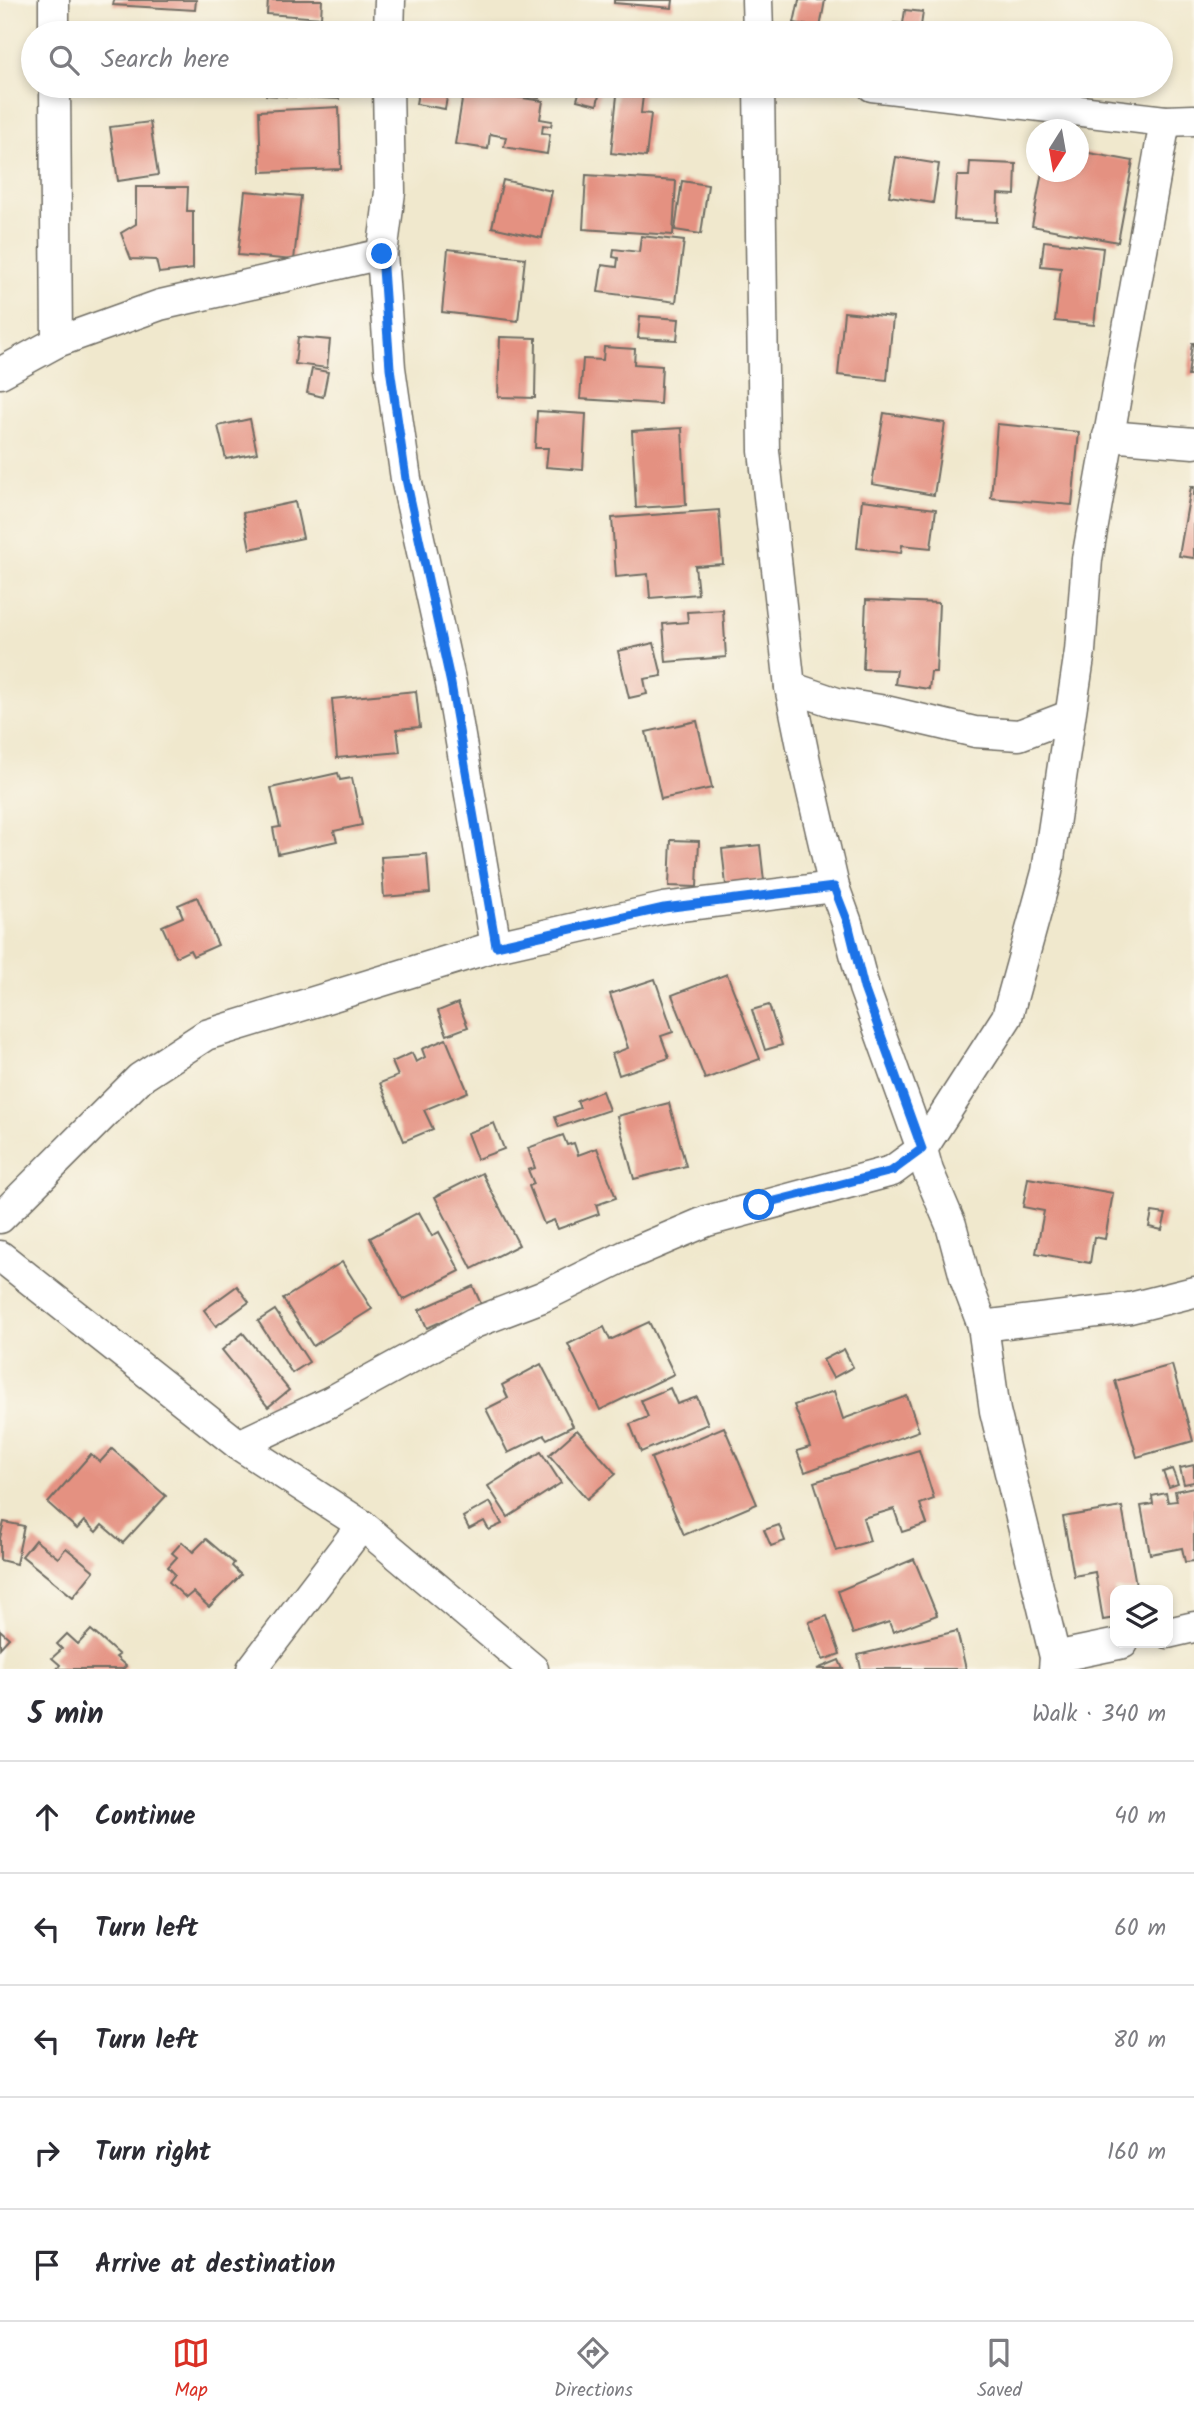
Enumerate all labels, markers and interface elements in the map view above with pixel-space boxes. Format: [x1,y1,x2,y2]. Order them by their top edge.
search box [21,21,1173,98]
text: Search here [101,39,229,81]
icon: search [45,41,83,79]
north arrow [1026,119,1089,182]
route end [366,238,397,269]
route start [743,1189,774,1220]
map controls [1110,1585,1173,1648]
button: layers [1110,1585,1173,1648]
text: 5 min [28,1691,104,1739]
text: Walk · 340 m [1032,1697,1166,1733]
text: Continue [95,1796,196,1838]
icon: ahead [28,1798,66,1836]
text: 40 m [1114,1799,1166,1835]
text: Turn left [95,1908,198,1950]
icon: left [28,1910,66,1948]
text: 60 m [1114,1911,1166,1947]
text: Turn left [95,2020,198,2062]
icon: left [28,2022,66,2060]
text: 80 m [1113,2023,1166,2059]
text: Turn right [95,2132,211,2174]
icon: right [28,2134,66,2172]
text: 160 m [1107,2135,1166,2171]
text: Arrive at destination [95,2244,335,2286]
icon: arrive [28,2246,66,2284]
tab: Map [172,2334,210,2406]
tab: Directions [554,2334,633,2406]
tab: Saved [977,2334,1022,2406]

